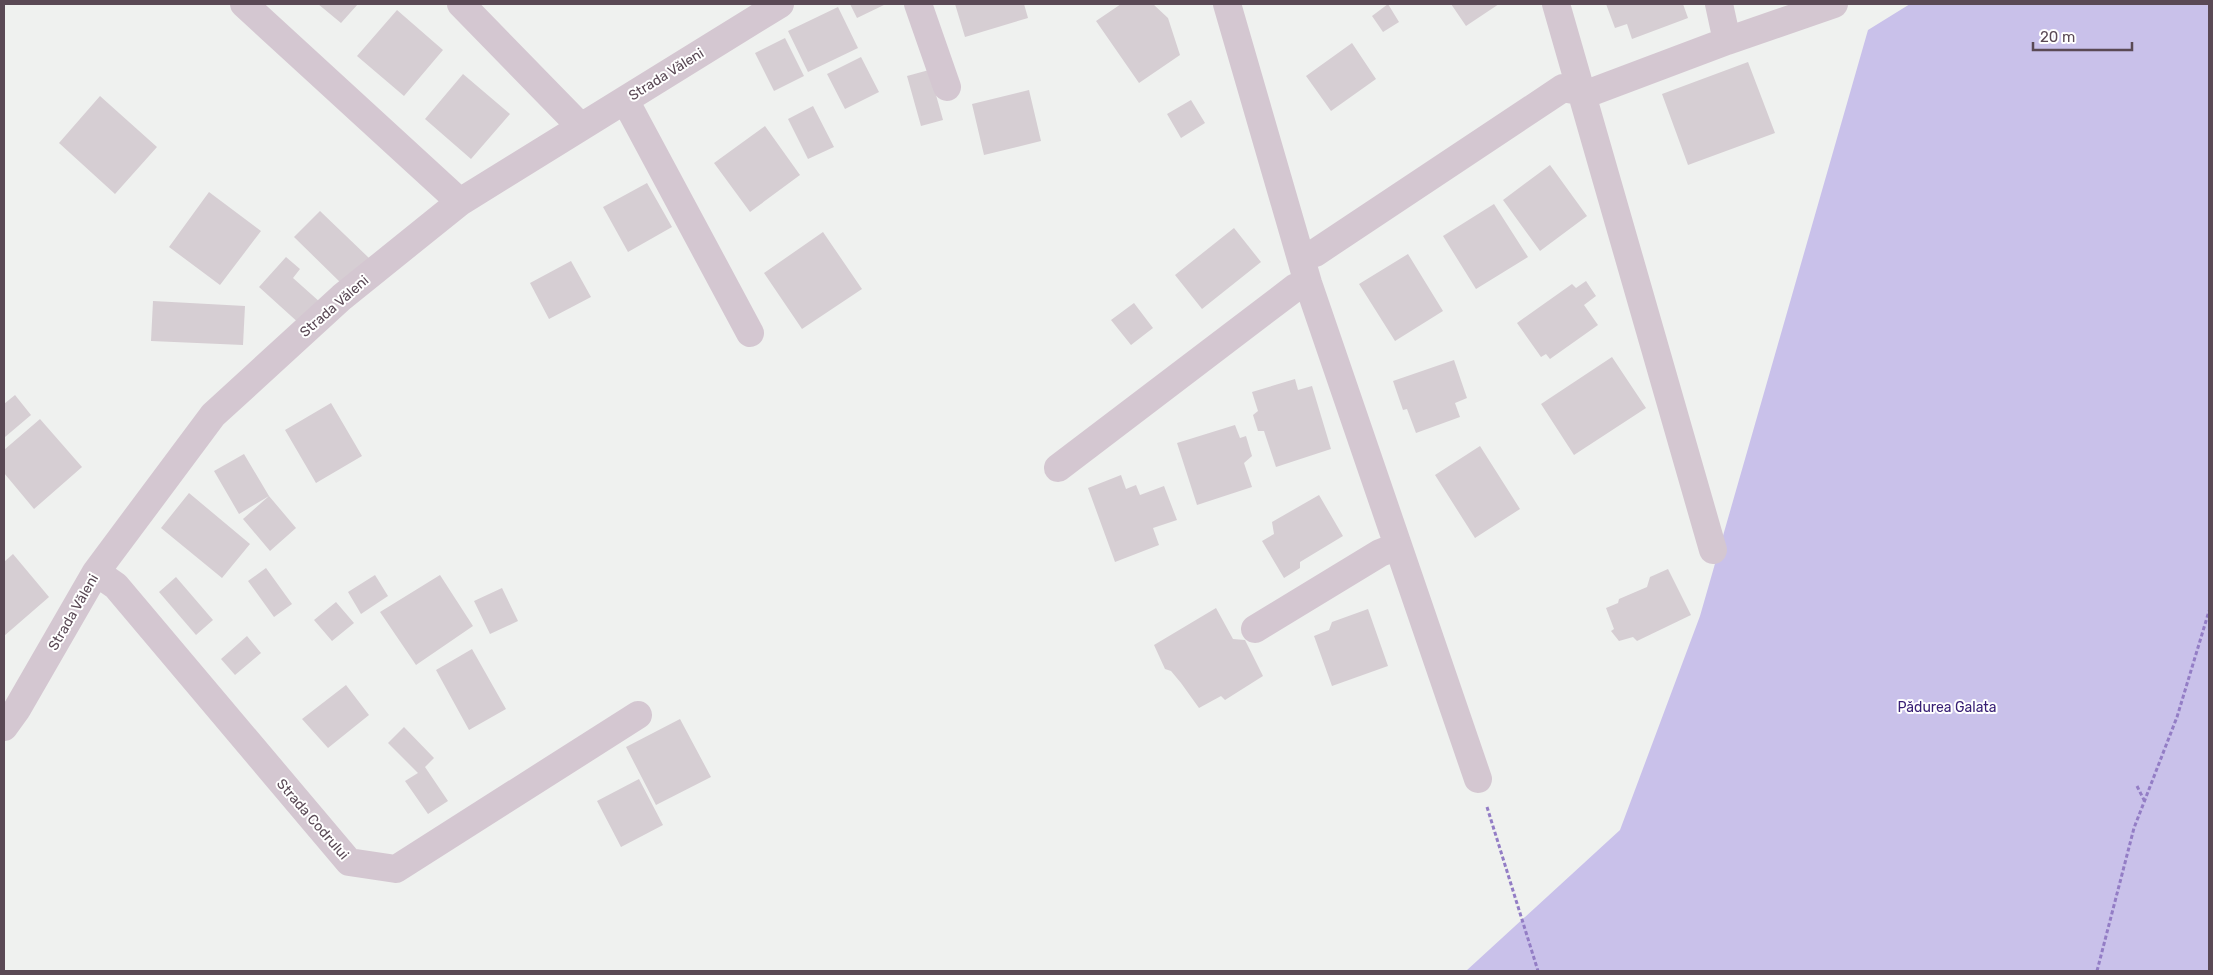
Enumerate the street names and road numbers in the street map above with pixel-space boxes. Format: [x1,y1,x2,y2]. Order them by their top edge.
street label: Strada Văleni [626,45,707,104]
street label: Strada Văleni [297,272,372,341]
street label: Strada Văleni [45,571,102,654]
street label: Strada Codrului [273,776,352,863]

